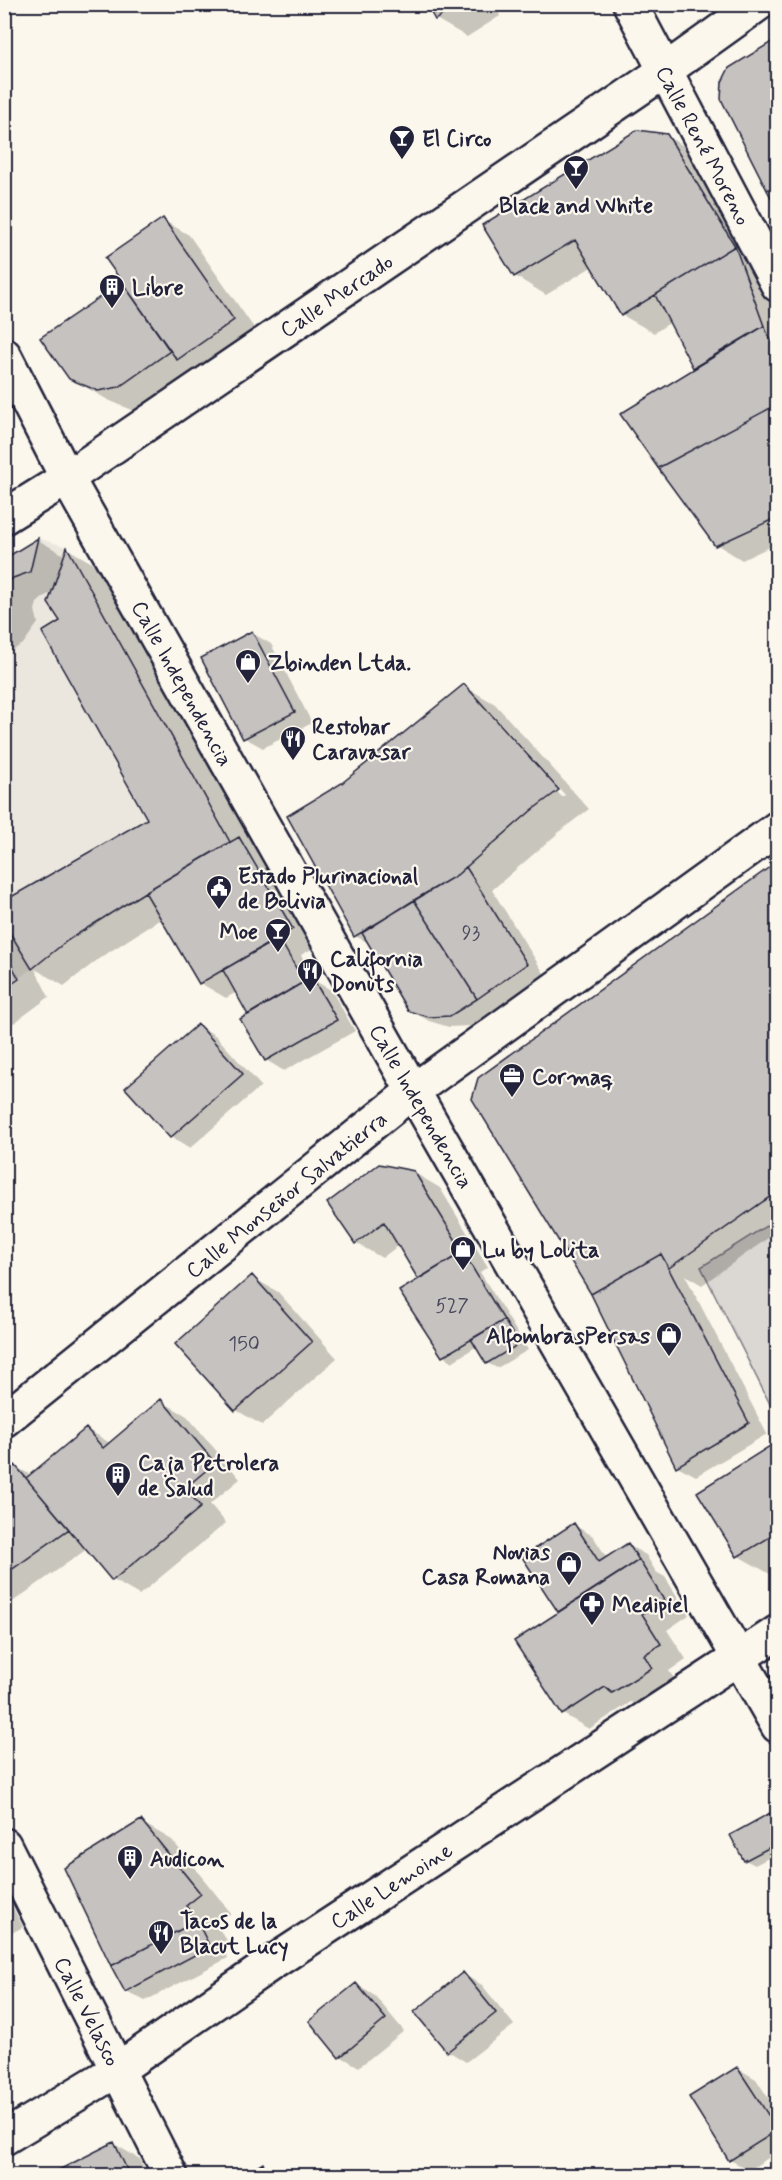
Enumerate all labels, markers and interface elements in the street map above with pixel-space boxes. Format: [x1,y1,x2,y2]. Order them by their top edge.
street label: Calle René Moreno [648,61,756,231]
bar icon: El Circo [387,123,417,161]
place label: El Circo [422,126,492,154]
bar icon: Black and White [561,153,591,191]
place label: Black and White [499,193,653,221]
street label: Calle Mercado [275,248,399,345]
building icon: Libre [97,272,127,310]
place label: Libre [132,275,184,303]
street label: Calle Independencia [124,596,238,772]
shop icon: Zbinden Ltda. [233,647,263,685]
place label: Zbinden Ltda. [268,650,412,678]
place label: Restobar Caravasar [312,714,412,767]
restaurant icon: Restobar Caravasar [278,724,308,762]
place label: Estado Plurinacional de Bolivia [238,863,419,916]
public building icon: Estado Plurinacional de Bolivia [204,873,234,911]
bar icon: Moe [263,916,293,954]
place label: Moe [219,919,258,947]
house number: 93 [462,920,480,947]
place label: California Donuts [330,946,423,999]
restaurant icon: California Donuts [295,956,325,994]
street label: Calle Independencia [362,1020,479,1194]
office icon: Cormaq [497,1061,527,1099]
place label: Cormaq [532,1064,613,1092]
street label: Calle Monseñor Salvatierra [181,1106,394,1286]
shop icon: Lu by Lolita [448,1234,478,1272]
place label: Lu by Lolita [482,1237,599,1265]
house number: 527 [435,1293,469,1320]
shop icon: AlfombrasPersas [654,1320,684,1358]
place label: AlfombrasPersas [486,1323,650,1353]
house number: 150 [228,1331,260,1358]
place label: Caja Petrolera de Salud [138,1450,279,1503]
building icon: Caja Petrolera de Salud [103,1460,133,1498]
place label: Novias Casa Romana [422,1539,550,1592]
shop icon: Novias Casa Romana [554,1549,584,1587]
pharmacy icon: Medipiel [577,1589,607,1627]
place label: Medipiel [612,1592,688,1620]
street label: Calle Lemoine [326,1837,459,1937]
building icon: Audicon [115,1843,145,1881]
place label: Audicon [150,1846,225,1874]
place label: Tacos de la Blacut Lucy [180,1908,288,1962]
restaurant icon: Tacos de la Blacut Lucy [146,1918,176,1956]
street label: Calle Velasco [47,1952,126,2071]

